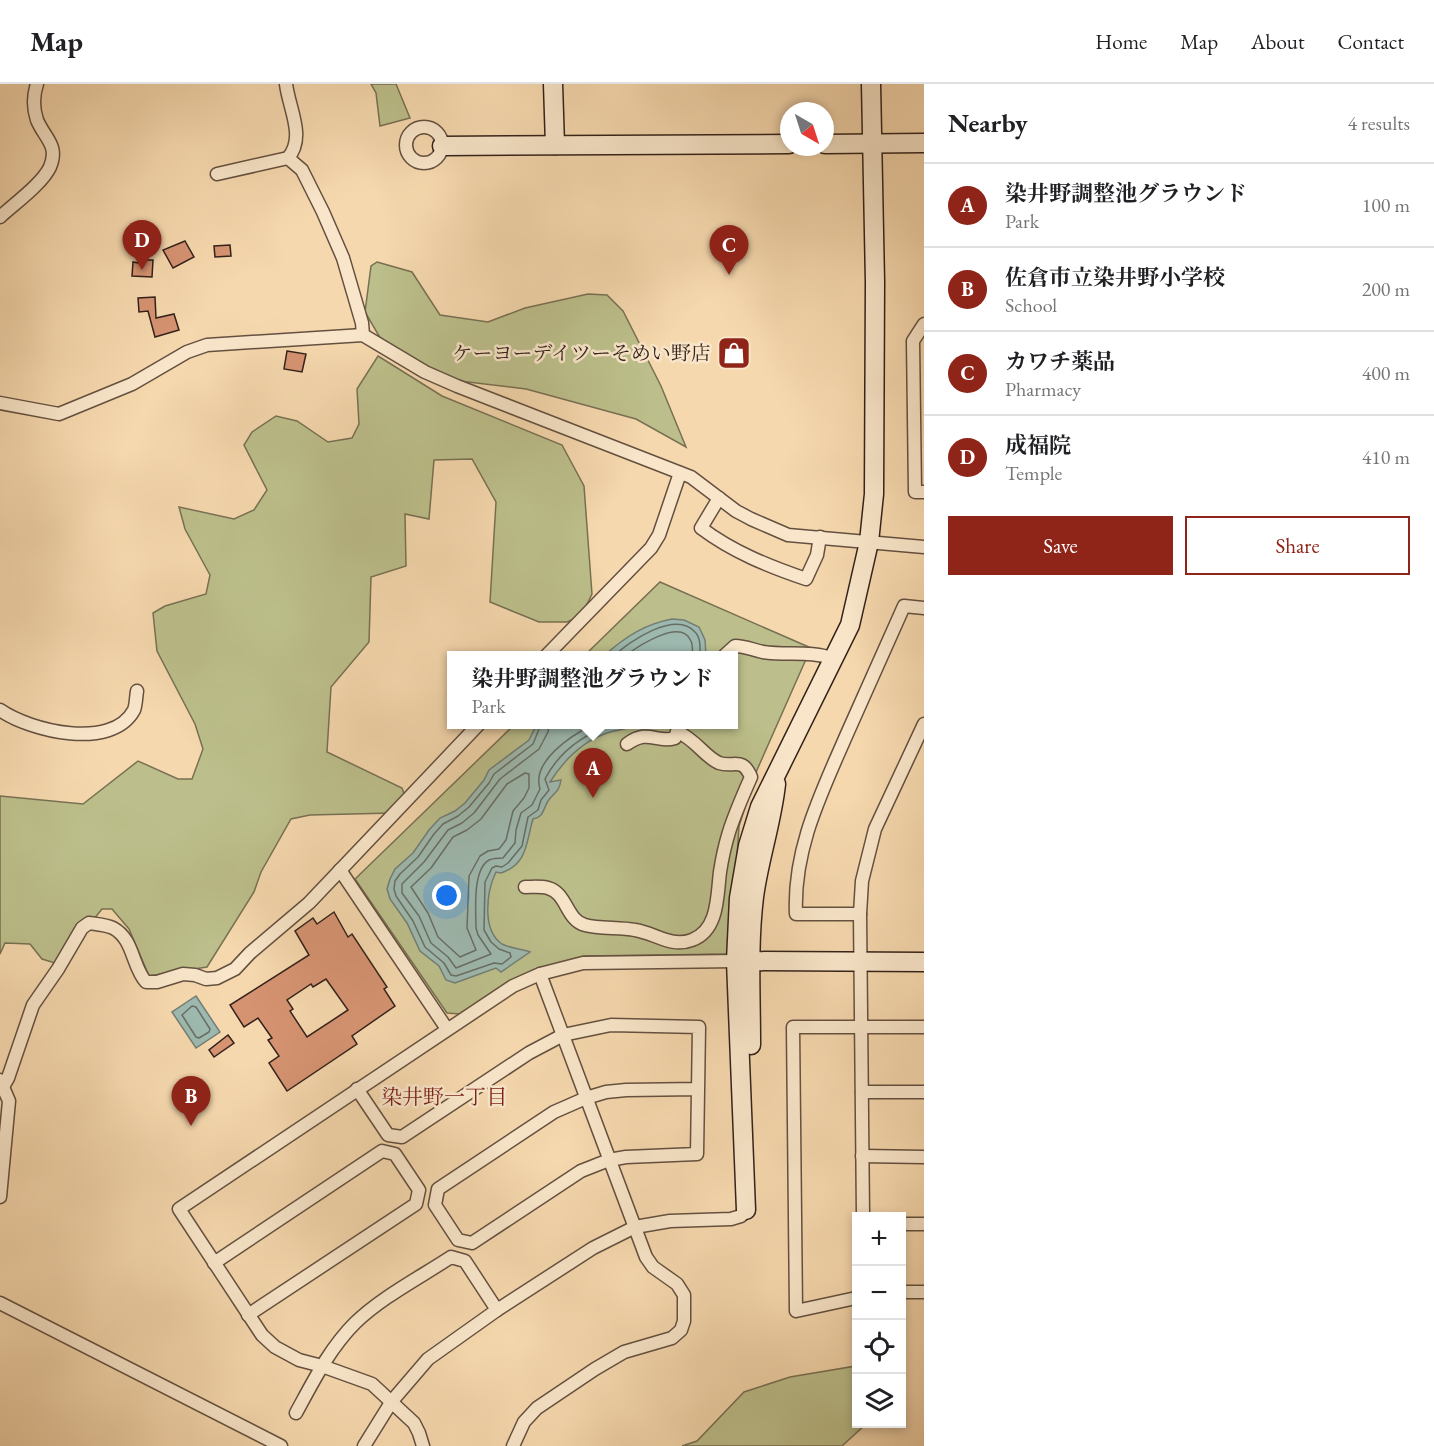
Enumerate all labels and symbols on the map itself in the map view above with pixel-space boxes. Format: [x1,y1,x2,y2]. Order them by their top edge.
north arrow [780,102,834,156]
pin: D [122,220,162,270]
pin: C [710,226,748,275]
shop icon: ケーヨーデイツーそめい野店 [716,335,752,371]
place label: ケーヨーデイツーそめい野店 [452,340,711,366]
pin: A [574,748,612,798]
your location [432,881,461,910]
pin: B [172,1076,210,1126]
district label: 染井野一丁目 [381,1083,507,1110]

